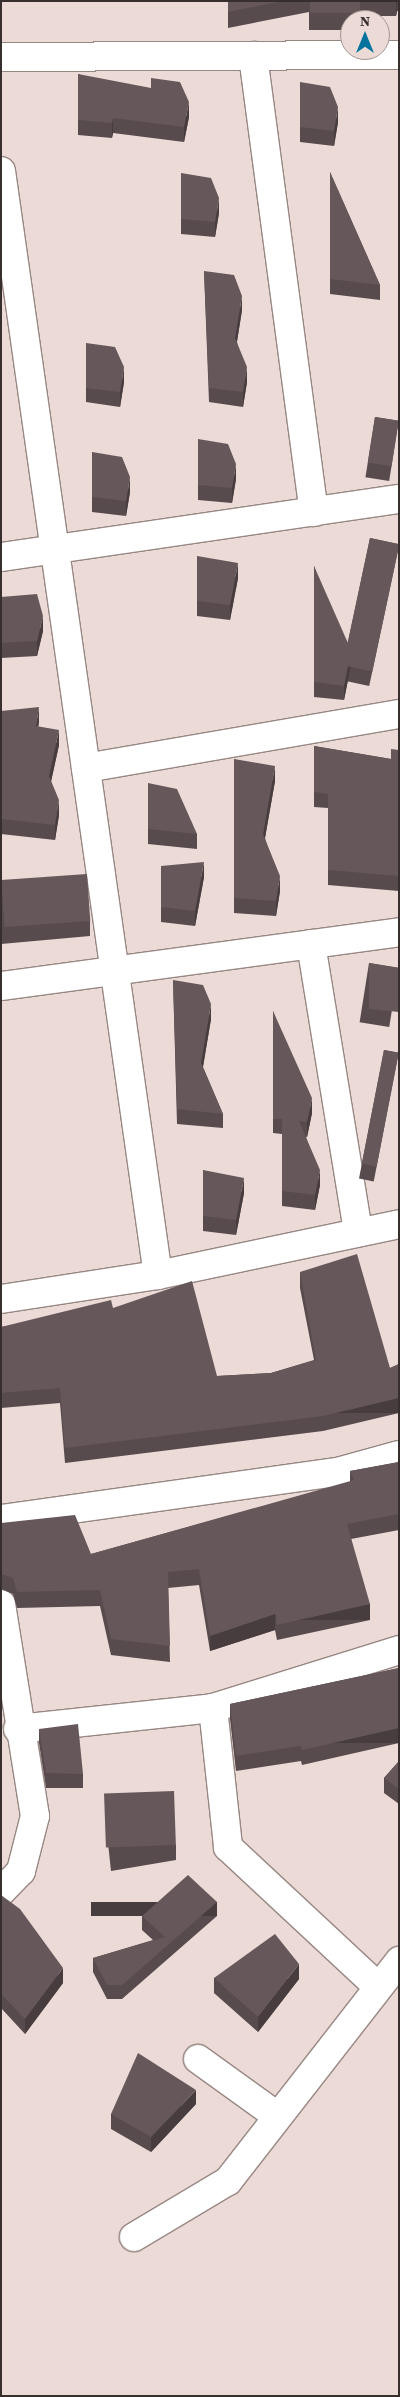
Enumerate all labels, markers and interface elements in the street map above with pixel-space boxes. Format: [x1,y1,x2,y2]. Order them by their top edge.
north arrow [340,10,390,60]
text: N [360,11,370,31]

